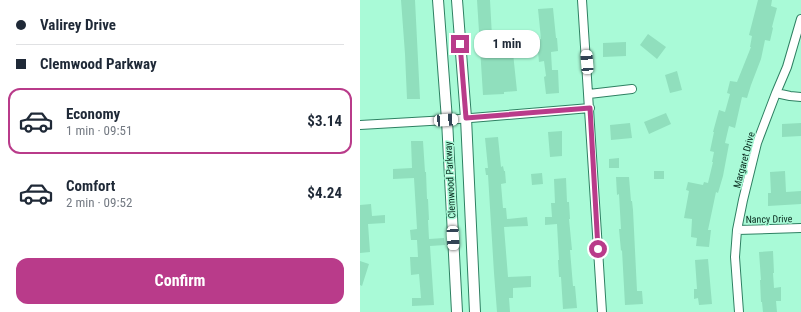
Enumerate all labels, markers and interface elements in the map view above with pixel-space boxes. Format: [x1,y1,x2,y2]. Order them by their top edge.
text: Valirey Drive [40,16,116,34]
callout: 1 min [474,30,540,58]
route end [451,35,469,53]
text: 1 min [493,36,521,51]
car [580,50,594,74]
text: Clemwood Parkway [40,55,157,73]
icon: car [18,103,54,139]
text: Economy [66,105,120,123]
text: $3.14 [307,112,342,130]
car [434,113,458,127]
text: 1 min · 09:51 [66,123,132,138]
street label: Margaret Drive [731,130,757,189]
street label: Clemwood Parkway [442,141,458,219]
icon: car [18,175,54,211]
text: Comfort [66,177,115,195]
text: $4.24 [307,184,342,202]
text: 2 min · 09:52 [66,195,132,210]
street label: Nancy Drive [745,213,793,225]
car [446,226,460,250]
route start [589,240,607,258]
button: Confirm [16,258,344,304]

